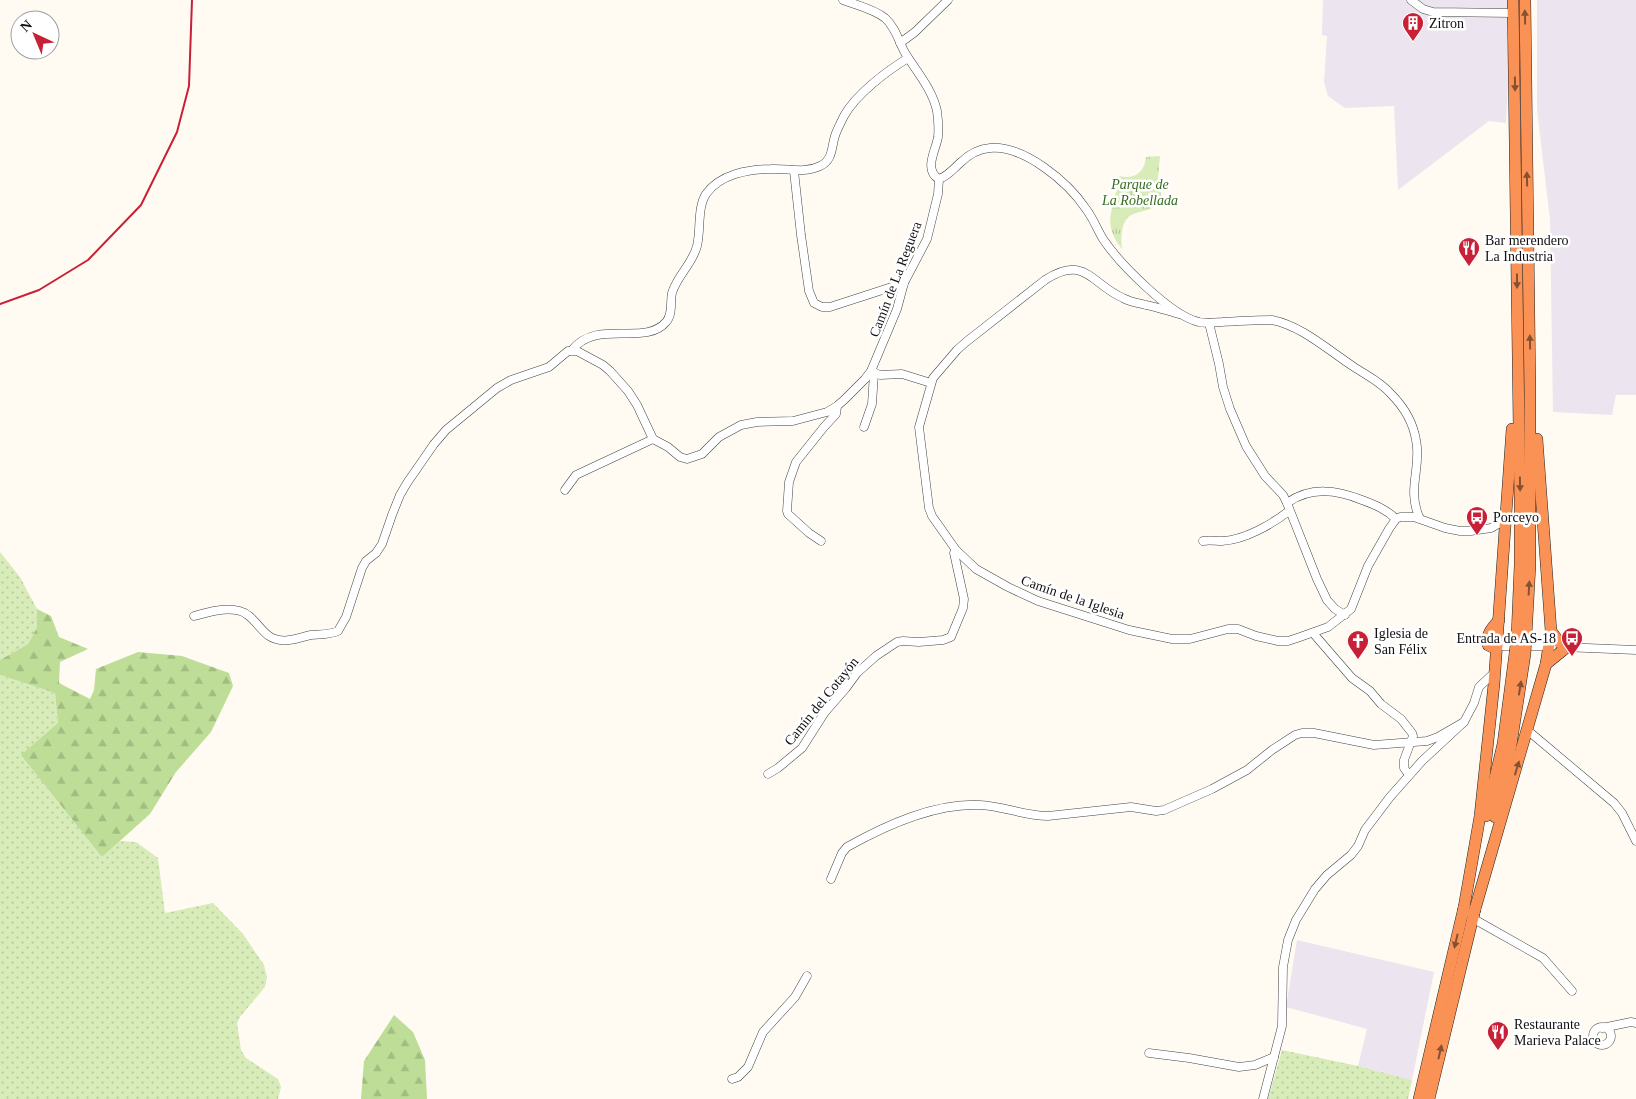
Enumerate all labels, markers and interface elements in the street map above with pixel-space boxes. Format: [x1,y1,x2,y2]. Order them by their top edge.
one-way arrow [1521,9,1529,25]
north arrow [10,10,60,60]
building icon: Zitron [1401,11,1425,42]
place label: Zitron [1429,16,1464,31]
text: N [17,17,35,35]
one-way arrow [1511,76,1519,92]
one-way arrow [1523,171,1531,187]
park label: Parque de La Robellada [1101,177,1178,208]
street label: Camín de La Reguera [867,219,925,339]
place label: Bar merendero La Industria [1485,233,1569,264]
restaurant icon: Bar merendero La Industria [1457,236,1481,267]
one-way arrow [1513,273,1521,289]
one-way arrow [1526,334,1534,350]
one-way arrow [1516,476,1524,492]
bus stop icon: Porceyo [1465,505,1489,536]
place label: Porceyo [1493,510,1539,525]
street label: Camín de la Iglesia [1019,573,1127,622]
one-way arrow [1525,580,1533,596]
place label: Iglesia de San Félix [1374,626,1428,657]
bus stop icon: Entrada de AS-18 [1560,626,1584,657]
church icon: Iglesia de San Félix [1346,629,1370,660]
place label: Entrada de AS-18 [1456,631,1556,646]
street label: Camín del Cotayón [781,654,861,748]
one-way arrow [1516,680,1524,696]
one-way arrow [1513,761,1521,776]
one-way arrow [1452,933,1460,948]
place label: Restaurante Marieva Palace [1514,1017,1601,1048]
restaurant icon: Restaurante Marieva Palace [1486,1020,1510,1051]
one-way arrow [1436,1044,1444,1059]

